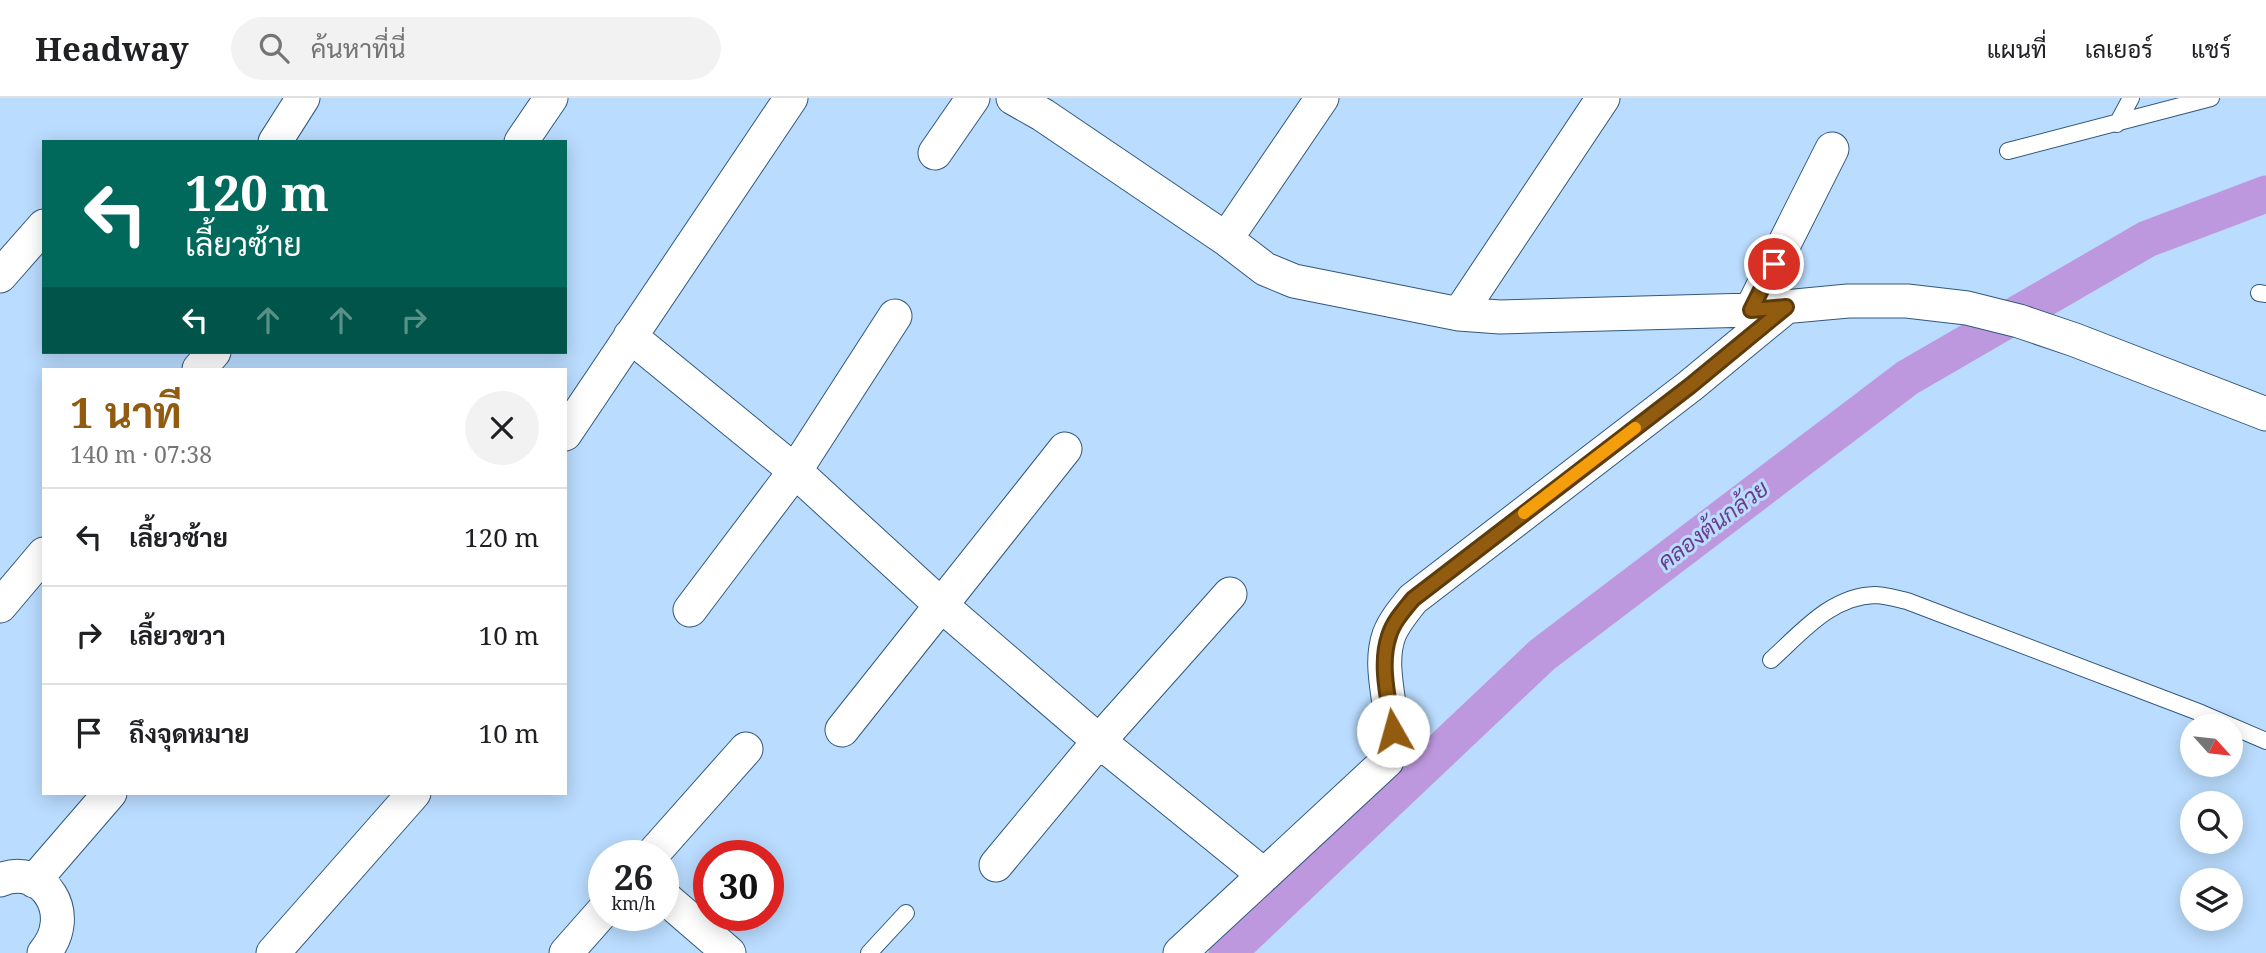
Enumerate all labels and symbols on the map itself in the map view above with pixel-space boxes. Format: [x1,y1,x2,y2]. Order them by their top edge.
pin [1744,234,1804,294]
water label: คลองต้นกล้วย [1650,472,1774,576]
position arrow [1356,694,1430,768]
north arrow [2180,714,2244,777]
speed limit sign: 30 [693,840,784,931]

